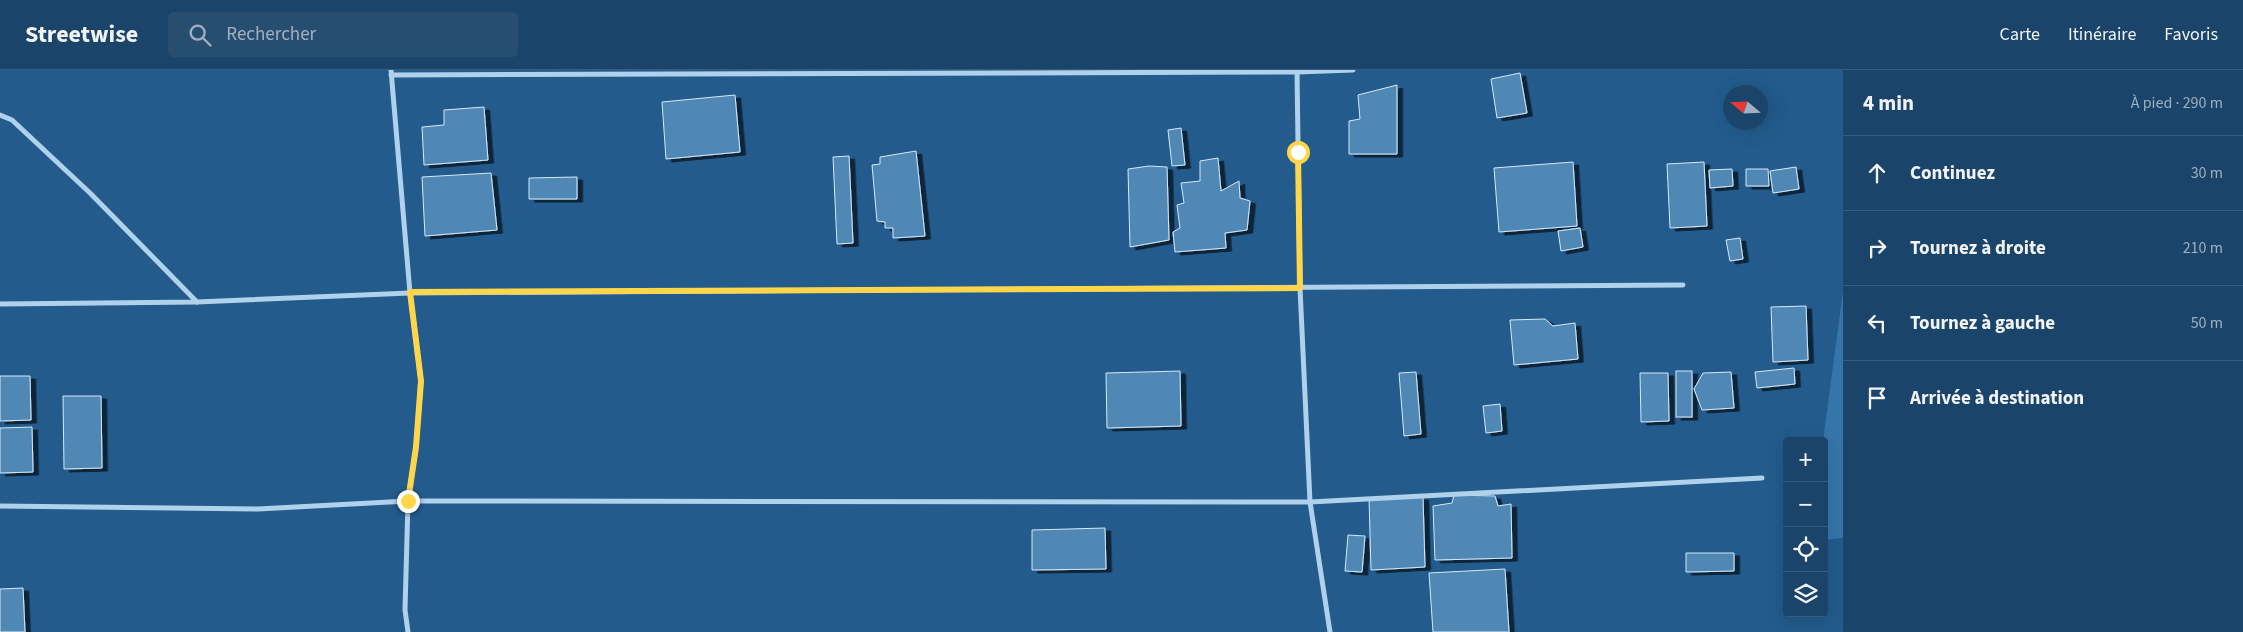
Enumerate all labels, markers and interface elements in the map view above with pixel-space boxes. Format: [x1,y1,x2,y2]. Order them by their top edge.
search box [168,12,518,57]
text: Streetwise [25,17,138,52]
icon: search [186,21,214,49]
text: Rechercher [226,21,316,48]
text: Carte [2000,22,2040,47]
text: Itinéraire [2068,22,2136,47]
text: Favoris [2164,22,2218,47]
north arrow [1723,85,1768,130]
text: 4 min [1863,88,1914,118]
text: À pied · 290 m [2131,92,2223,114]
route start [1287,141,1310,164]
icon: ahead [1863,159,1891,187]
text: Continuez [1910,160,1995,187]
text: 30 m [2191,162,2223,184]
icon: right [1863,234,1891,262]
text: Tournez à droite [1910,235,2046,262]
text: 210 m [2183,237,2223,259]
icon: left [1863,309,1891,337]
text: Tournez à gauche [1910,310,2055,337]
text: 50 m [2191,312,2223,334]
icon: arrive [1863,384,1891,412]
text: Arrivée à destination [1910,385,2084,412]
map controls [1783,437,1828,617]
button: + [1783,437,1828,482]
button: − [1783,482,1828,527]
route end [397,490,420,513]
button: locate [1783,527,1828,572]
button: layers [1783,572,1828,617]

